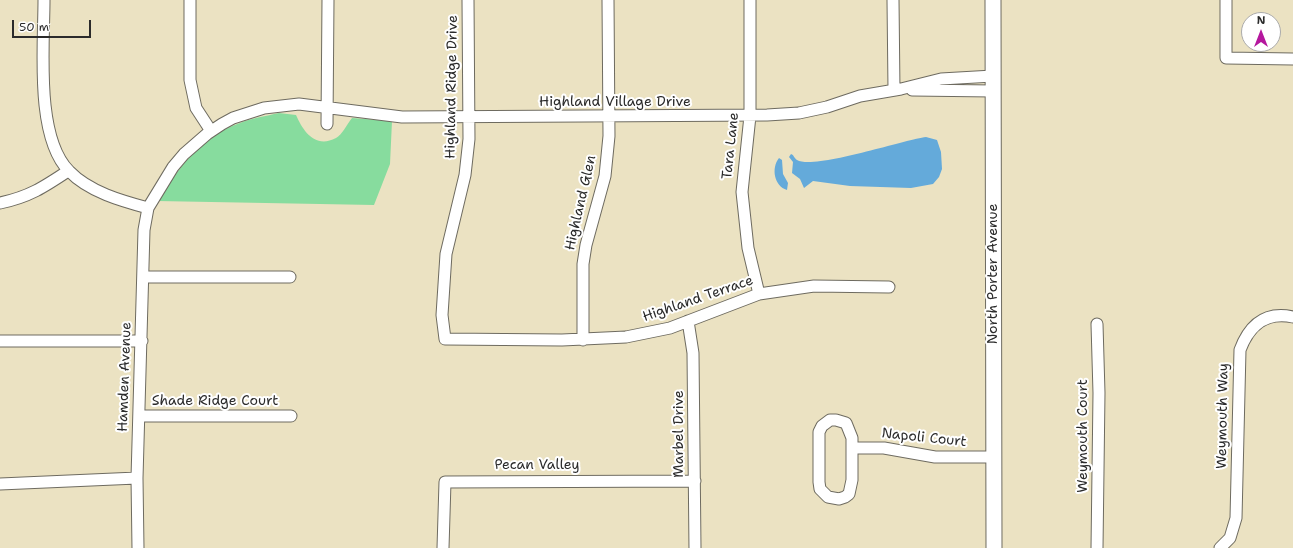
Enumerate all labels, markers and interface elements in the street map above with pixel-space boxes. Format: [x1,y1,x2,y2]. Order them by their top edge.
scale bar [14,12,93,38]
north arrow [1241,12,1281,52]
text: N [1257,13,1265,28]
street label: Highland Ridge Drive [442,15,462,159]
text: 50 m [19,19,49,35]
street label: Highland Village Drive [539,94,691,110]
street label: Tara Lane [719,112,743,180]
street label: Highland Glen [562,154,600,252]
street label: North Porter Avenue [985,204,1001,344]
street label: Highland Terrace [640,272,756,326]
street label: Hamden Avenue [115,322,135,432]
street label: Weymouth Way [1214,363,1232,469]
street label: Weymouth Court [1075,379,1091,493]
street label: Marbel Drive [671,390,687,478]
street label: Shade Ridge Court [152,393,278,409]
street label: Napoli Court [881,425,967,451]
street label: Pecan Valley [494,457,580,473]

